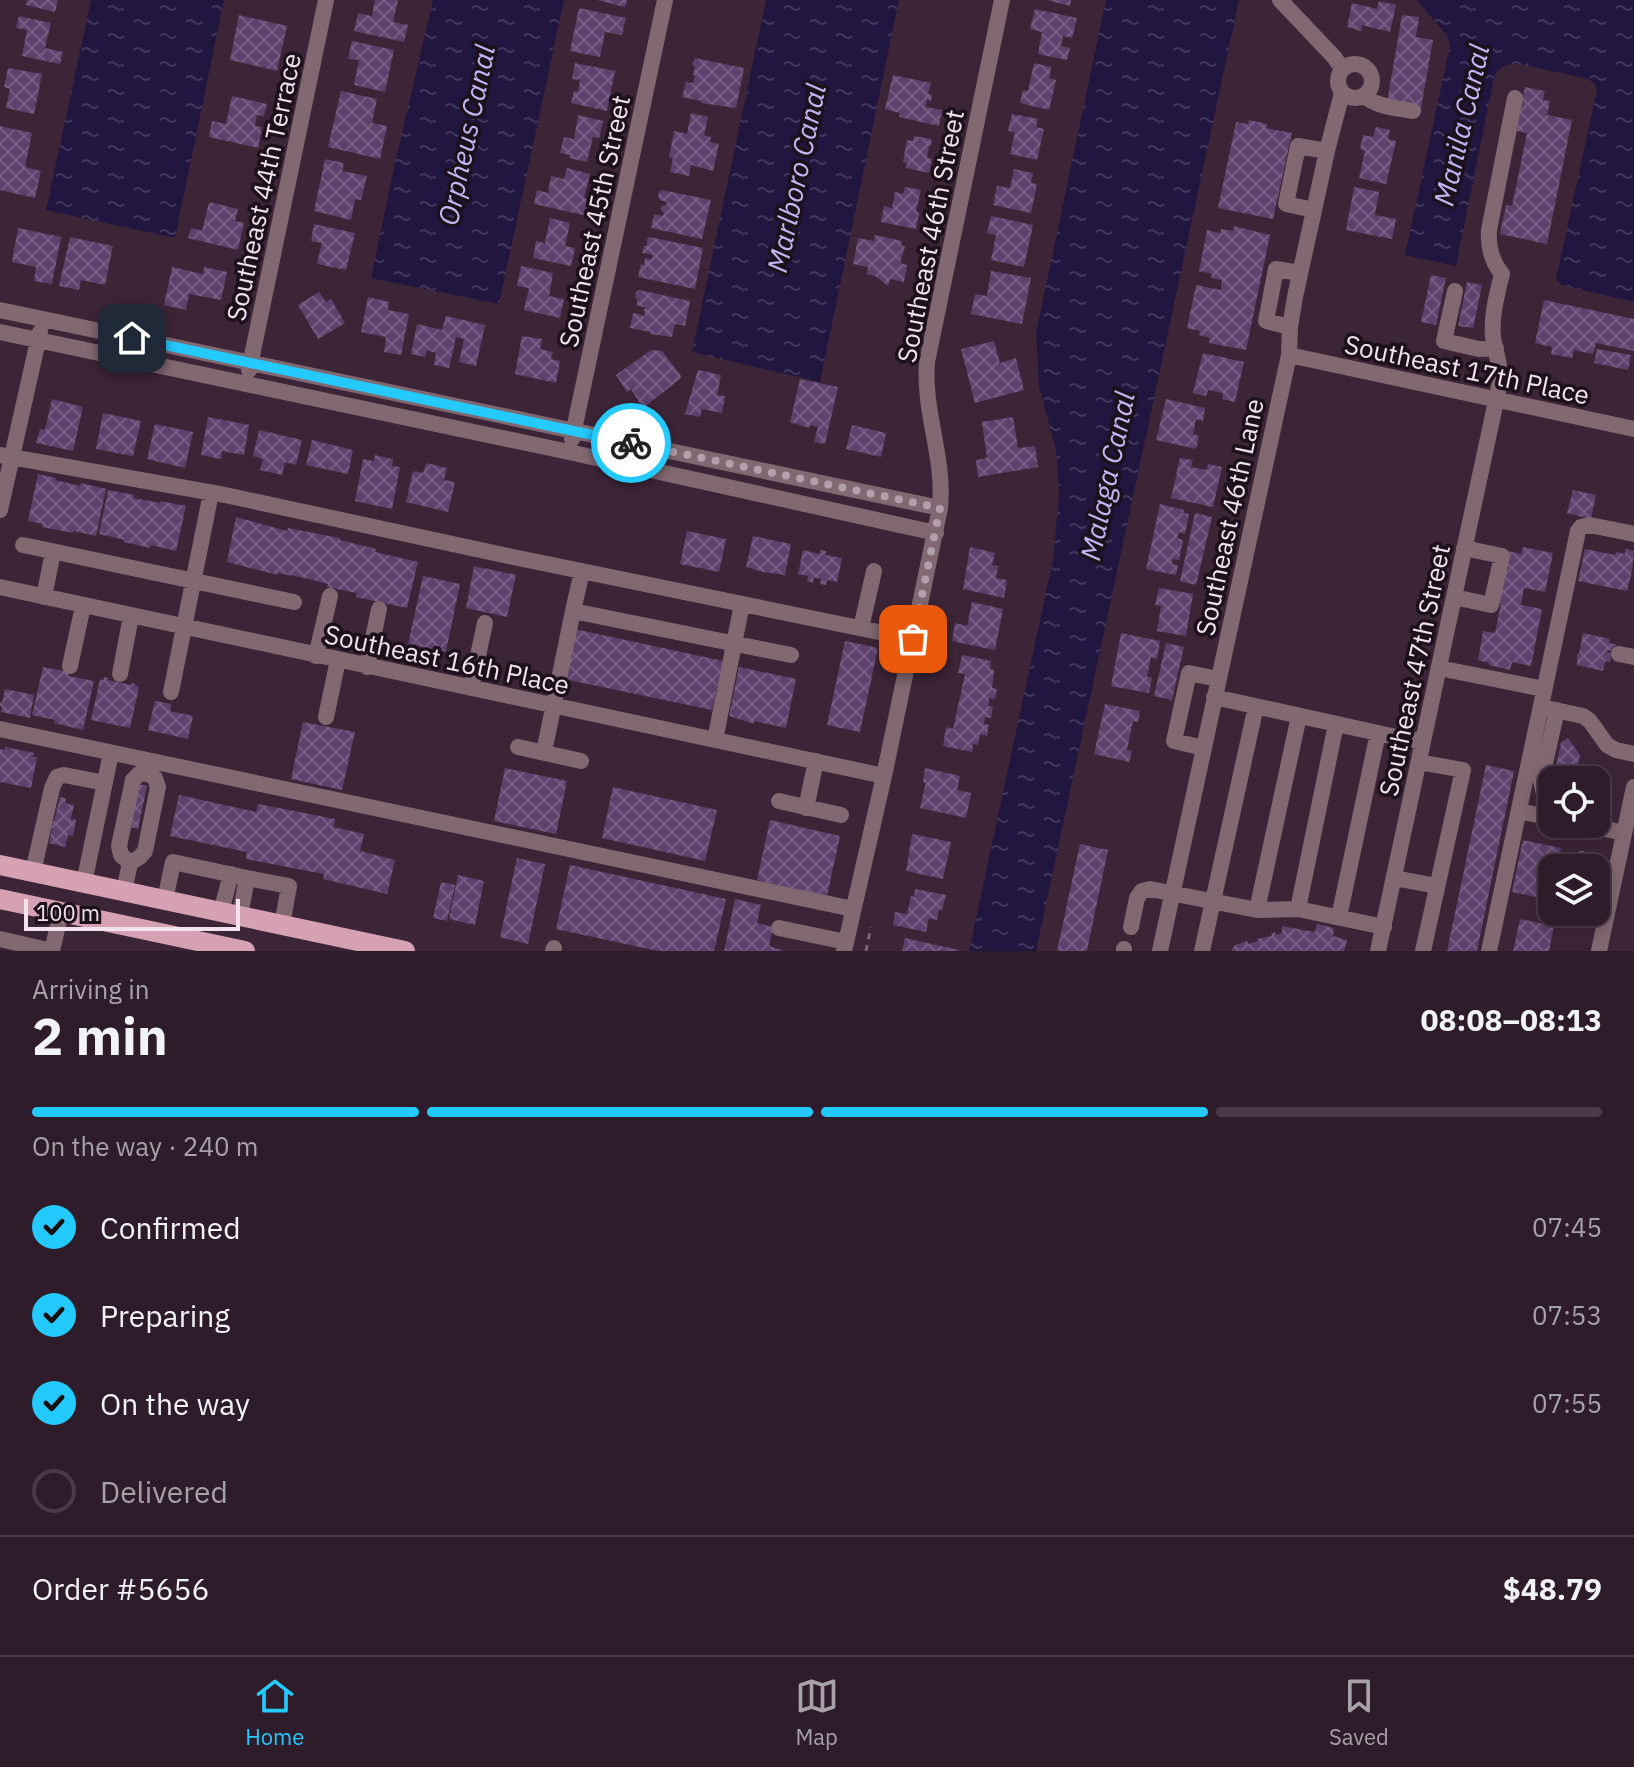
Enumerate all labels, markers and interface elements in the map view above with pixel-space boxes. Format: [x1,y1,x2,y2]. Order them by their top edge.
water label: Manila Canal [1425,40,1498,209]
water label: Orpheus Canal [429,41,503,229]
street label: Southeast 44th Terrace [218,50,308,324]
water label: Marlboro Canal [758,80,834,276]
street label: Southeast 45th Street [551,92,637,350]
street label: Southeast 46th Street [889,107,971,365]
pin [98,304,166,372]
icon: home [110,316,154,360]
street label: Southeast 17th Place [1342,326,1592,412]
water label: Malaga Canal [1071,388,1143,564]
street label: Southeast 46th Lane [1187,395,1271,639]
courier [591,403,671,483]
icon: bike [609,421,653,465]
street label: Southeast 47th Street [1371,541,1457,799]
pin [879,605,947,673]
street label: Southeast 16th Place [322,616,572,702]
icon: bag [891,617,935,661]
map controls [1538,766,1610,926]
button: locate [1538,766,1610,838]
button: layers [1538,854,1610,926]
scale bar [24,895,240,931]
text: 100 m [36,898,100,927]
text: Arriving in [32,972,149,1006]
text: 08:08–08:13 [1421,1000,1602,1039]
text: 2 min [32,1002,168,1069]
text: On the way · 240 m [32,1129,258,1163]
icon: check [32,1205,76,1249]
text: Confirmed [100,1208,241,1247]
text: 07:45 [1532,1210,1602,1244]
icon: check [32,1293,76,1337]
text: Preparing [100,1296,230,1335]
text: 07:53 [1532,1298,1602,1332]
icon: check [32,1381,76,1425]
text: On the way [100,1384,250,1423]
text: 07:55 [1532,1386,1602,1420]
text: Delivered [100,1472,228,1511]
text: Order #5656 [32,1569,209,1608]
text: $48.79 [1503,1569,1602,1608]
tab: Home [245,1674,304,1751]
tab: Map [795,1674,839,1751]
tab: Saved [1329,1674,1389,1751]

